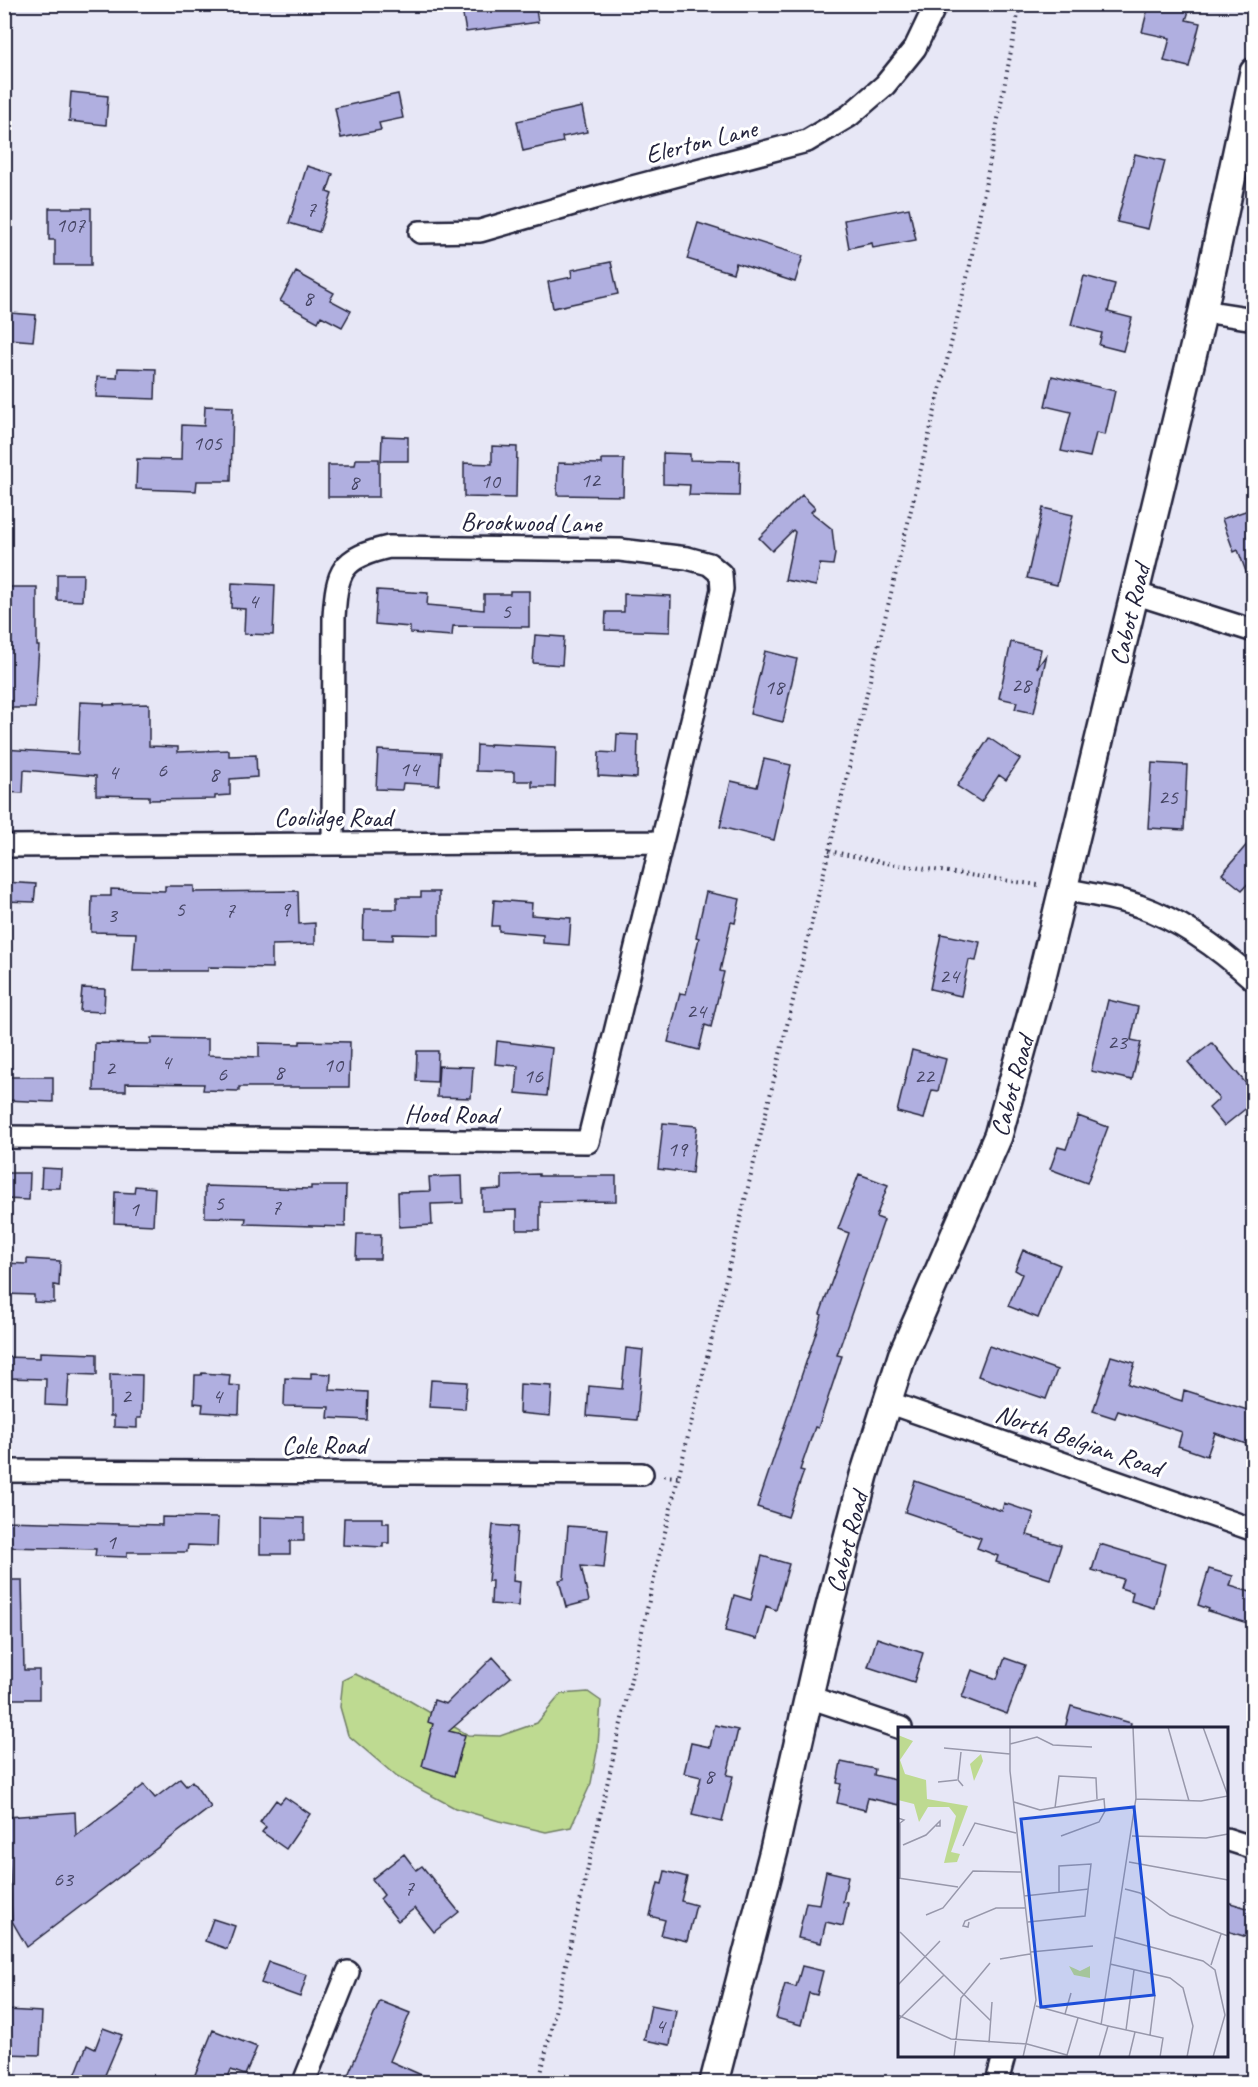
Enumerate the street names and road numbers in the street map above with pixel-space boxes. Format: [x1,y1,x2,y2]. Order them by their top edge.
street label: Elerton Lane [642,111,763,171]
street label: Brookwood Lane [460,505,603,540]
street label: Cabot Road [1102,557,1159,669]
street label: Coolidge Road [274,801,396,834]
street label: Cabot Road [983,1029,1043,1140]
street label: Hood Road [404,1097,502,1132]
street label: North Belgian Road [991,1397,1170,1486]
street label: Cole Road [282,1429,370,1462]
street label: Cabot Road [818,1485,877,1596]

